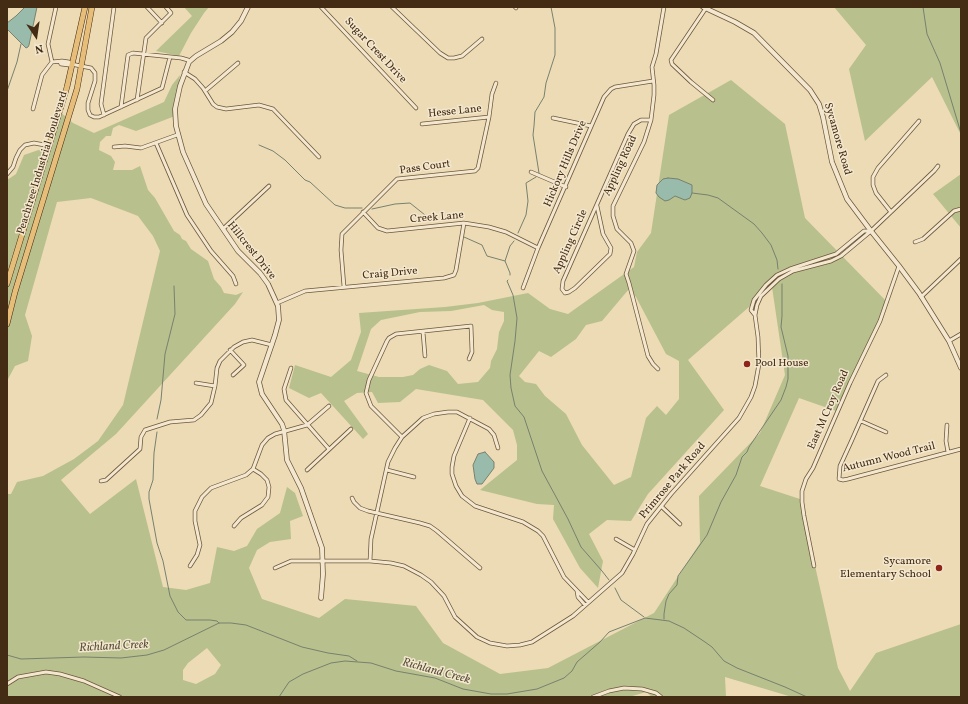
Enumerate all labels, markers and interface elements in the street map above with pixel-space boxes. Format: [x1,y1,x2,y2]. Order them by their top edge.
street label: Sugar Crest Drive [341,15,409,87]
north arrow [16,16,56,56]
text: N [33,40,44,56]
street label: Peachtree Industrial Boulevard [15,90,71,236]
street label: Sycamore Road [820,101,854,177]
street label: Hesse Lane [428,103,482,121]
street label: Hickory Hills Drive [542,119,590,209]
street label: Appling Road [601,133,641,199]
street label: Pass Court [399,158,451,178]
street label: Appling Circle [551,208,591,276]
street label: Creek Lane [410,209,464,227]
street label: Hillcrest Drive [224,219,278,283]
street label: Craig Drive [362,265,418,283]
place label: Pool House [755,357,809,371]
marker: Pool House [742,359,752,369]
street label: East M Croy Road [806,368,852,452]
street label: Primrose Park Road [637,440,709,522]
street label: Autumn Wood Trail [841,440,937,476]
place label: Sycamore Elementary School [840,555,931,581]
marker: Sycamore Elementary School [934,563,944,573]
water label: Richland Creek [79,638,149,656]
water label: Richland Creek [400,656,472,688]

